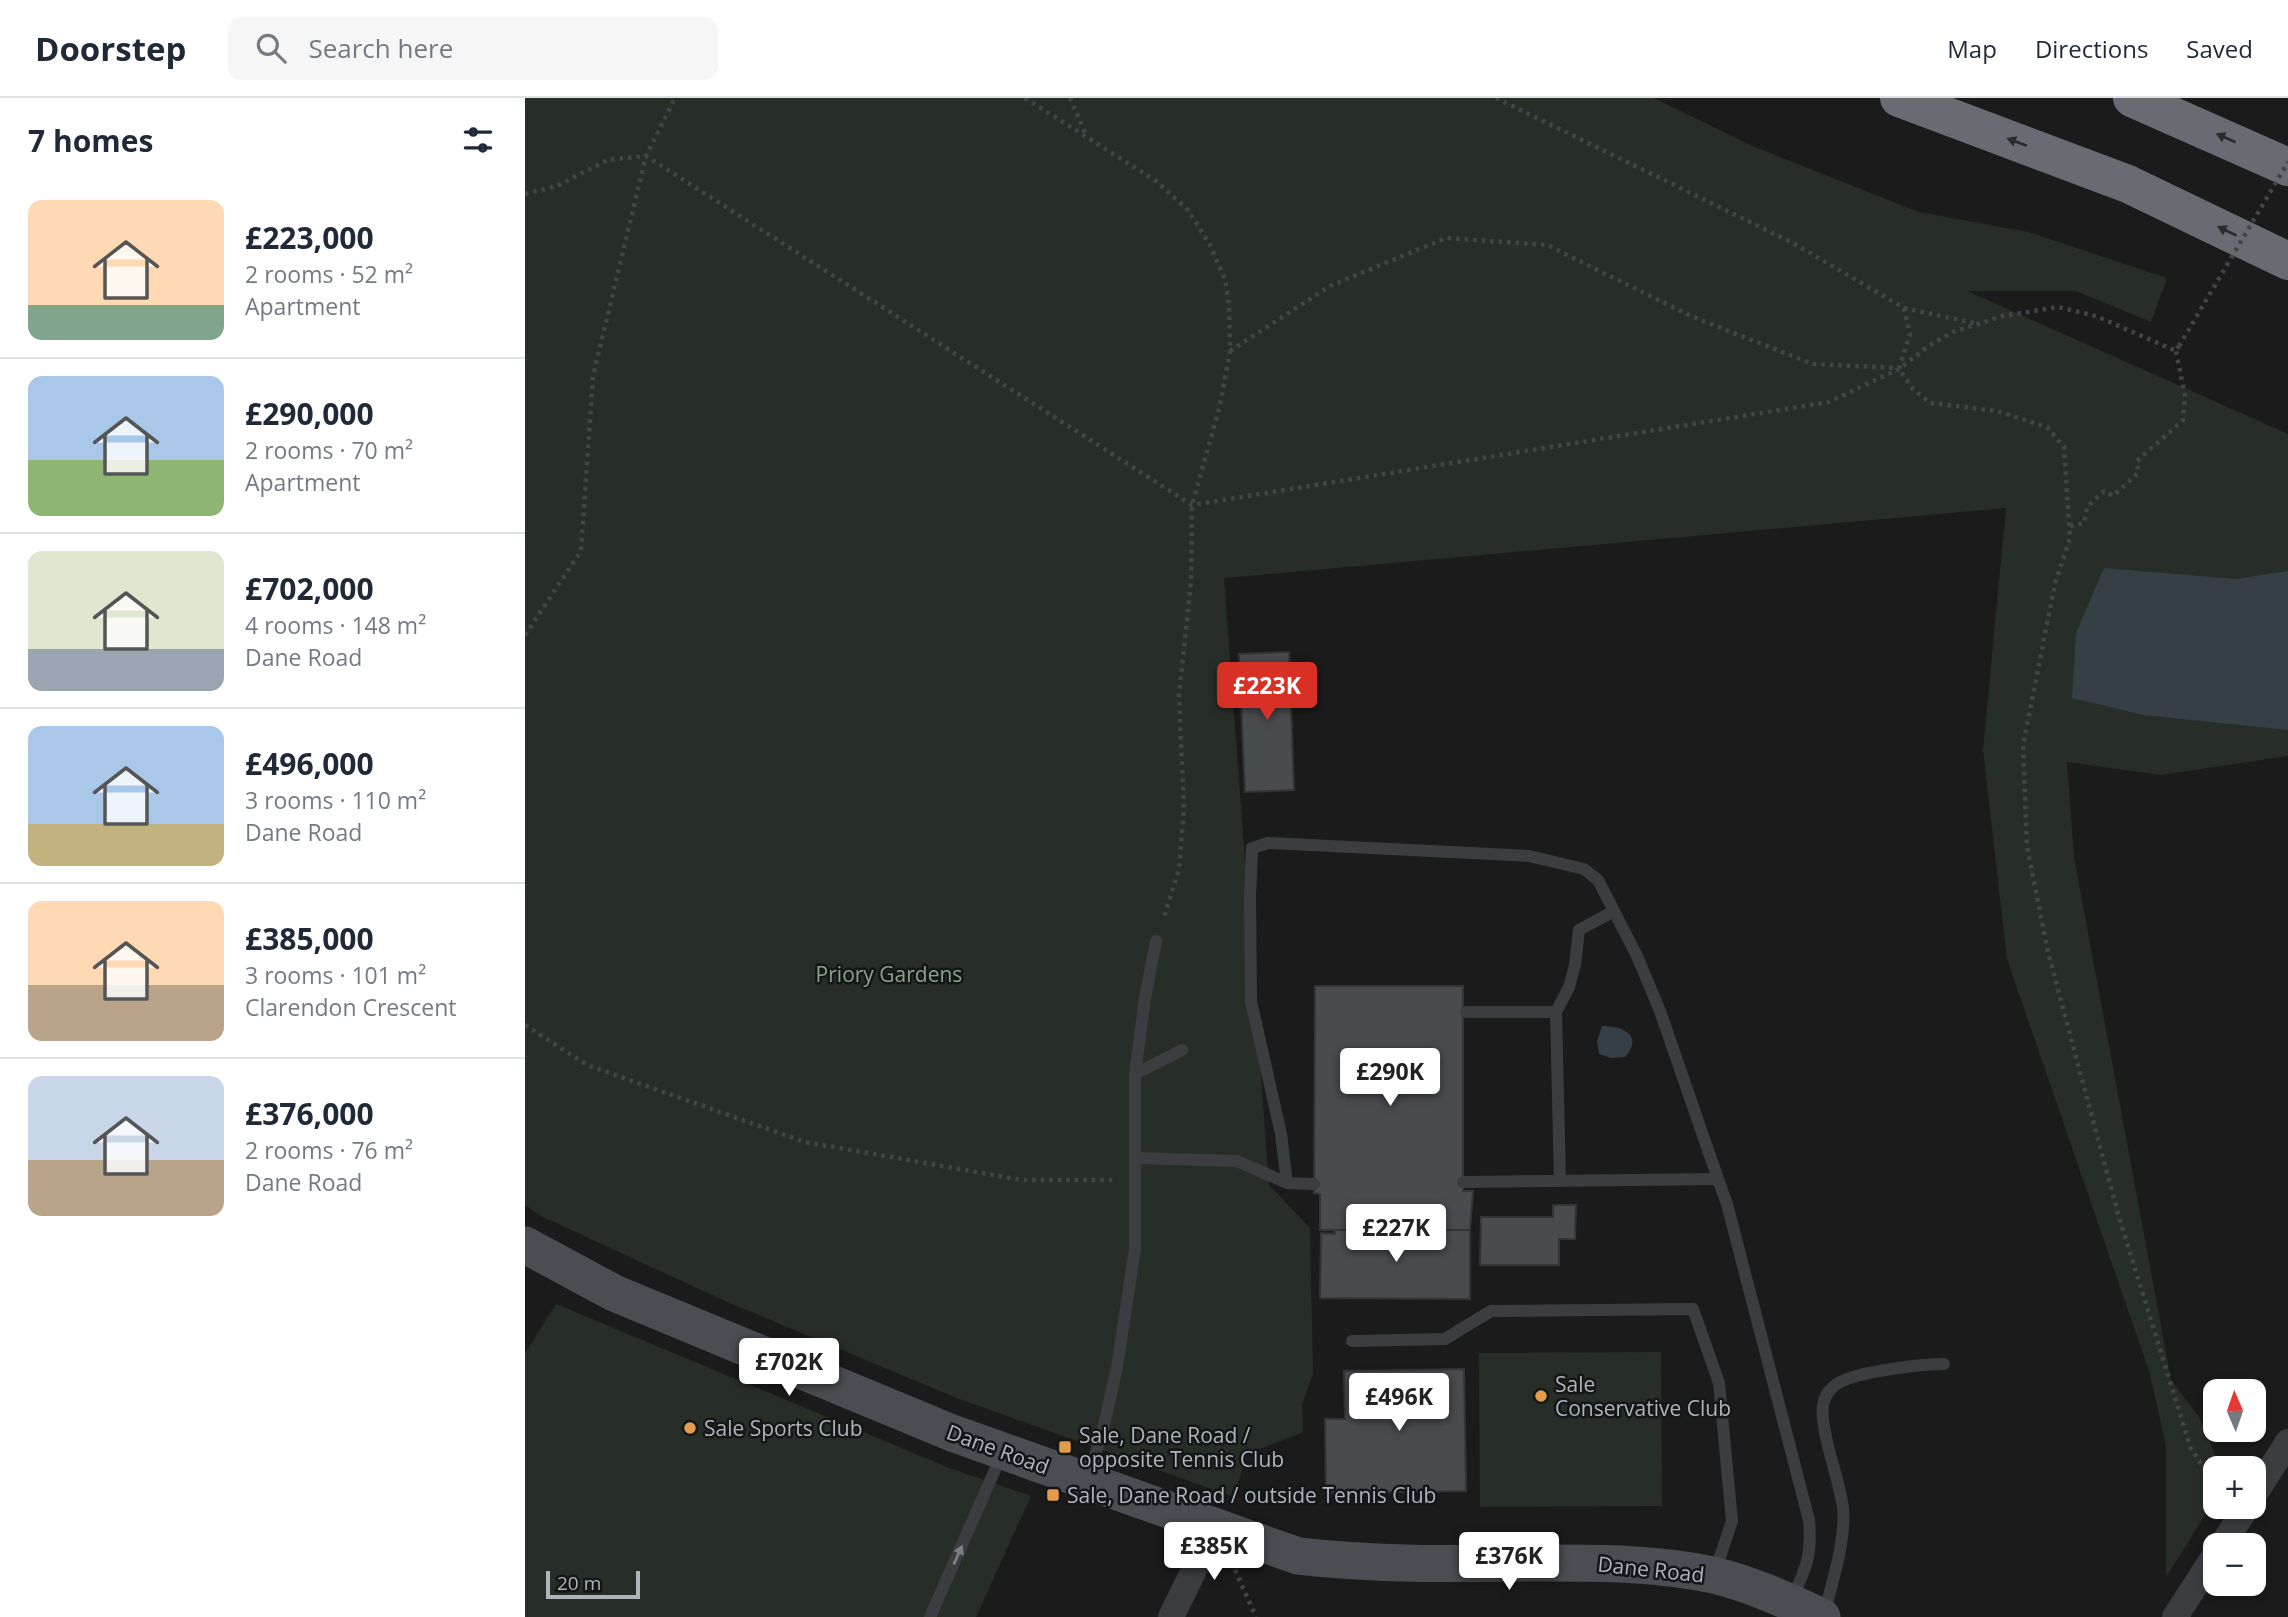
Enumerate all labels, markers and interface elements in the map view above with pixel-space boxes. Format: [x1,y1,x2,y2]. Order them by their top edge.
search box [228,17,718,80]
text: Doorstep [35,26,186,71]
icon: search [252,29,290,67]
text: Search here [308,30,453,66]
text: Map [1947,32,1997,65]
text: Directions [2035,32,2148,65]
text: Saved [2186,32,2253,65]
text: 7 homes [28,120,153,161]
icon: filters [459,121,497,159]
one-way arrow [2216,132,2236,144]
one-way arrow [2007,137,2028,148]
text: £223,000 [245,217,374,258]
one-way arrow [2216,226,2237,237]
icon: home [84,228,168,312]
text: 2 rooms · 52 m² [245,258,413,290]
text: Apartment [245,290,361,322]
text: £290,000 [245,393,374,434]
icon: home [84,404,168,488]
text: 2 rooms · 70 m² [245,434,413,466]
text: Apartment [245,466,361,498]
text: £702,000 [245,568,374,609]
icon: home [84,579,168,663]
text: 4 rooms · 148 m² [245,609,426,641]
text: Dane Road [245,641,362,673]
pin: £223K [1218,662,1316,722]
text: £223K [1233,669,1301,701]
text: £496,000 [245,743,374,784]
icon: home [84,754,168,838]
text: 3 rooms · 110 m² [245,784,426,816]
text: Dane Road [245,816,362,848]
text: £385,000 [245,918,374,959]
icon: home [84,929,168,1013]
text: 3 rooms · 101 m² [245,959,426,991]
park label: Priory Gardens [816,960,962,988]
text: Clarendon Crescent [245,991,456,1023]
pin: £290K [1341,1048,1439,1108]
text: £290K [1356,1055,1424,1087]
text: £376,000 [245,1093,374,1134]
icon: home [84,1104,168,1188]
text: 2 rooms · 76 m² [245,1134,413,1166]
text: Dane Road [245,1166,362,1198]
pin: £227K [1347,1204,1445,1264]
text: £227K [1362,1211,1430,1243]
pin: £702K [740,1338,838,1398]
text: £702K [755,1345,823,1377]
place label: Sale Conservative Club [1555,1370,1731,1422]
pin: £496K [1350,1374,1448,1433]
north arrow [2203,1379,2266,1442]
map controls [2203,1379,2266,1596]
text: £496K [1365,1380,1433,1412]
marker: Sale Conservative Club [1533,1388,1549,1404]
place label: Sale Sports Club [704,1414,863,1442]
street label: Dane Road [943,1418,1053,1480]
marker: Sale Sports Club [682,1420,698,1436]
place label: Sale, Dane Road / opposite Tennis Club [1079,1421,1284,1473]
marker: Sale, Dane Road / opposite Tennis Club [1057,1439,1073,1455]
button: + [2203,1456,2266,1519]
place label: Sale, Dane Road / outside Tennis Club [1067,1481,1436,1509]
marker: Sale, Dane Road / outside Tennis Club [1045,1487,1061,1503]
pin: £385K [1165,1522,1263,1582]
text: £385K [1180,1529,1248,1561]
pin: £376K [1460,1532,1558,1592]
button: − [2203,1533,2266,1596]
text: £376K [1475,1539,1543,1571]
one-way arrow [953,1544,964,1565]
street label: Dane Road [1596,1549,1706,1589]
scale bar [546,1568,641,1600]
text: 20 m [557,1570,601,1596]

